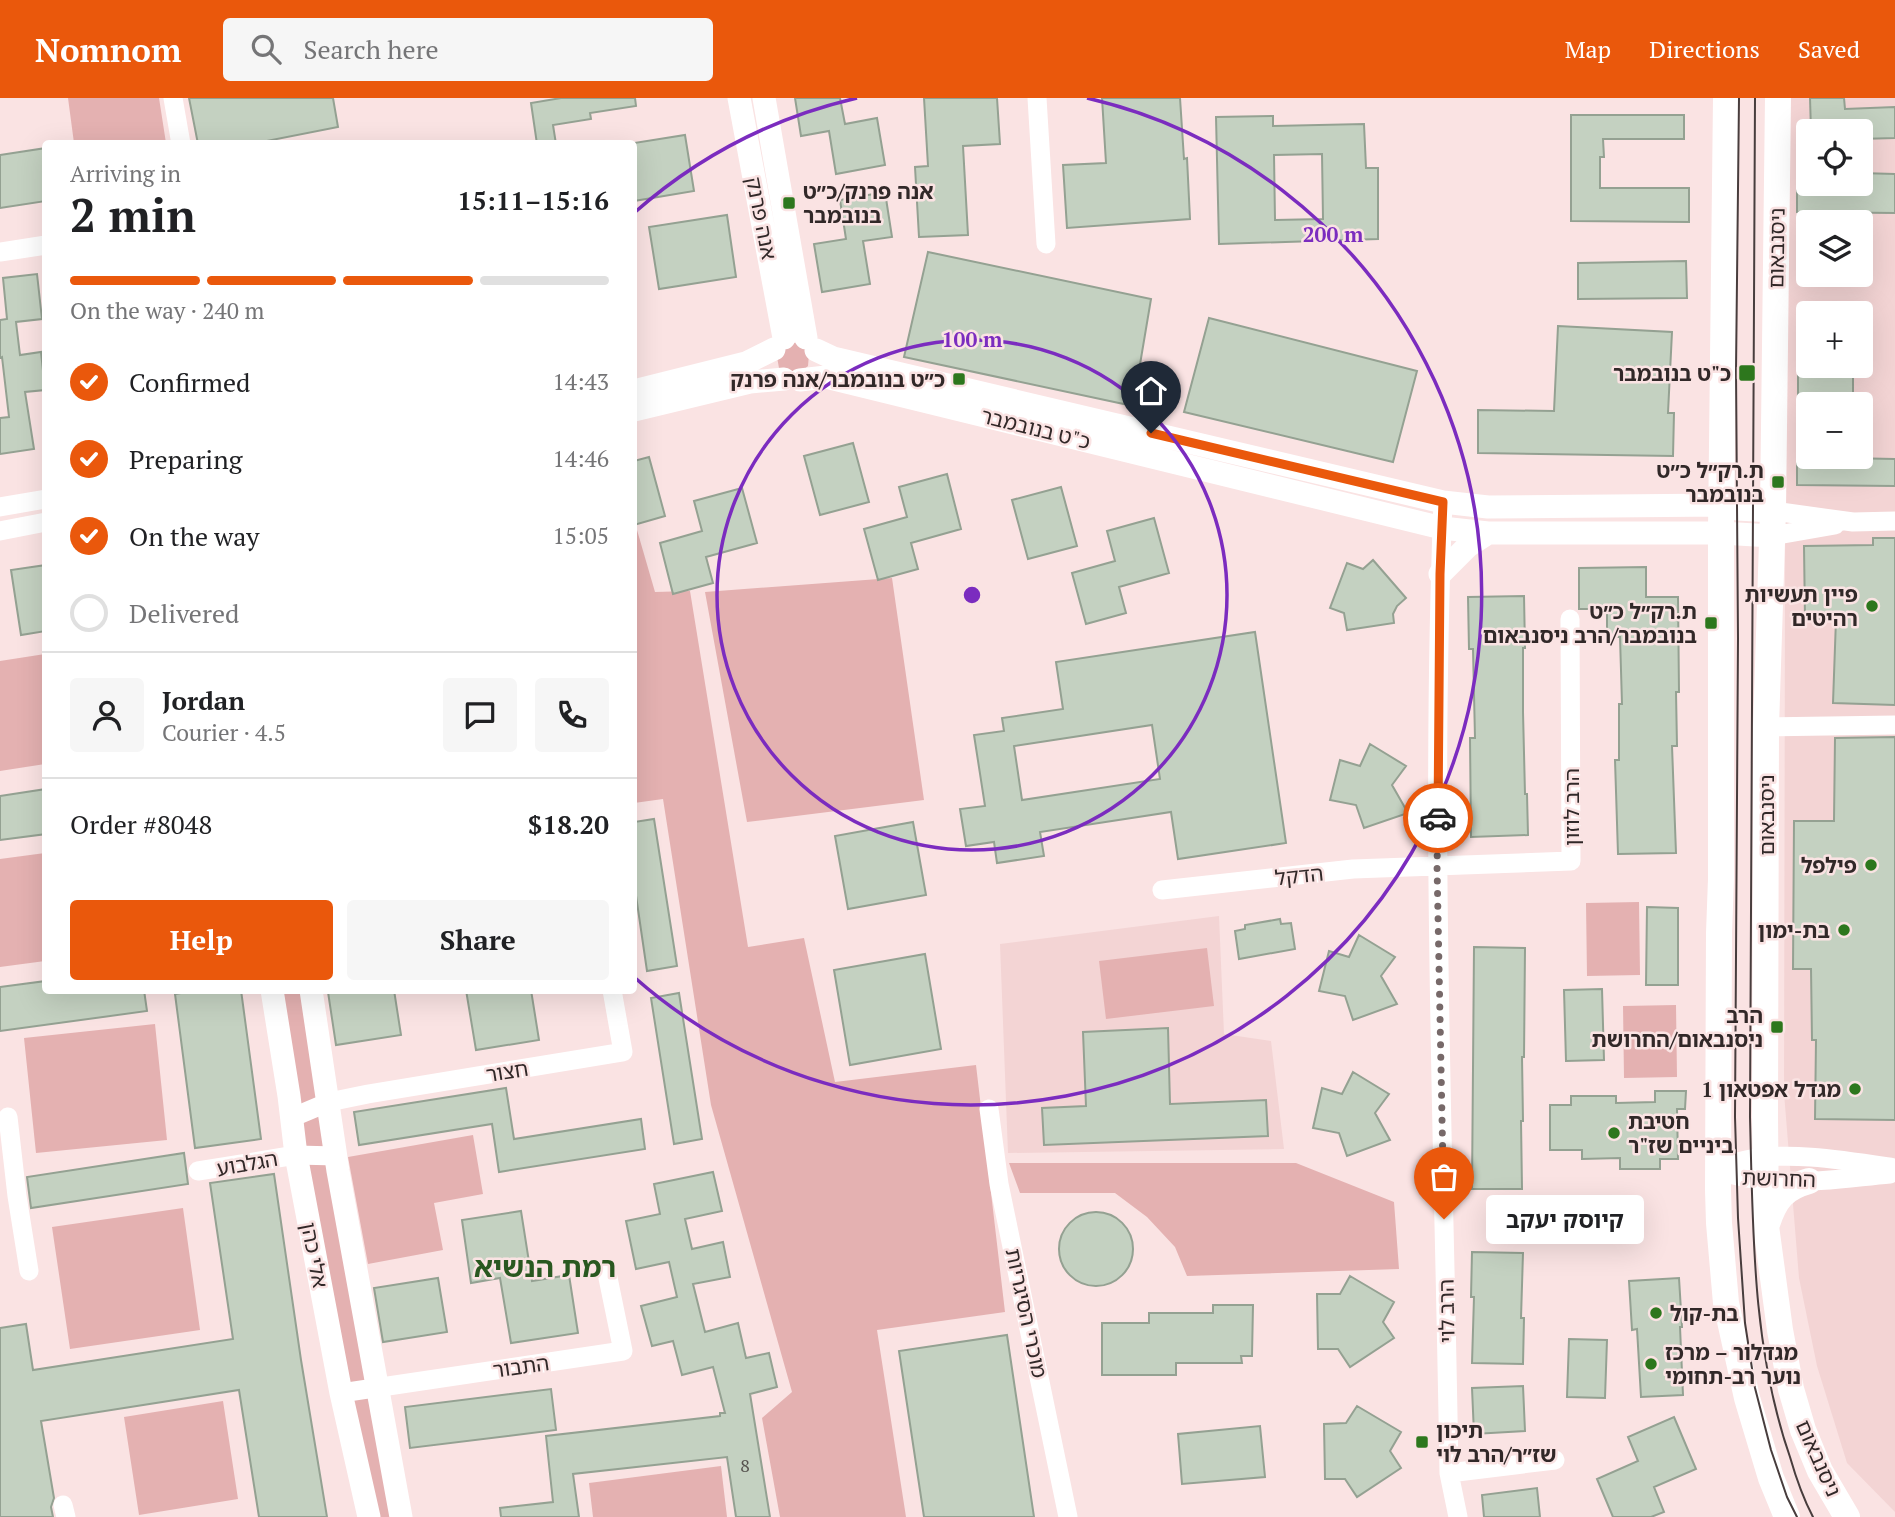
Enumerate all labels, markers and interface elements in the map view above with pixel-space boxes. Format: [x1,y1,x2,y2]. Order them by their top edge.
search box [223,18,713,81]
text: Nomnom [35,28,181,71]
icon: search [247,30,285,68]
text: Search here [303,32,439,66]
text: Map [1565,33,1611,65]
text: Directions [1649,33,1760,65]
text: Saved [1798,33,1860,65]
map controls [1796,119,1873,469]
button: locate [1796,119,1873,196]
text: Arriving in [70,158,181,189]
street label: אנה פרנק [740,174,784,262]
place label: אנה פרנק/כ״ט בנובמבר [803,177,933,229]
text: 15:11–15:16 [457,183,609,217]
text: 2 min [70,184,196,245]
marker: אנה פרנק/כ״ט בנובמבר [781,195,797,211]
street label: ניסנבאום [1761,207,1791,289]
button: layers [1796,210,1873,287]
text: 200 m [1303,220,1364,248]
text: On the way · 240 m [70,295,264,326]
button: + [1796,301,1873,378]
text: 100 m [942,325,1003,353]
place label: כ"ט בנובמבר [1613,359,1731,387]
pin [1121,361,1181,433]
icon: check [70,363,108,401]
marker: כ"ט בנובמבר [1737,363,1757,383]
text: Confirmed [129,365,250,399]
place label: כ״ט בנובמבר/אנה פרנק [730,365,945,393]
text: 14:43 [552,366,609,397]
marker: כ״ט בנובמבר/אנה פרנק [951,371,967,387]
icon: home [1132,372,1170,410]
button: − [1796,392,1873,469]
street label: כ"ט בנובמבר [978,401,1094,455]
icon: check [70,440,108,478]
text: Preparing [129,442,242,476]
text: 14:46 [552,443,609,474]
place label: ת.רק״ל כ״ט בנובמבר [1657,456,1764,508]
marker: ת.רק״ל כ״ט בנובמבר [1770,474,1786,490]
icon: check [70,517,108,555]
text: On the way [129,519,260,553]
text: 15:05 [552,520,609,551]
place label: פיין תעשיות רהיטים [1744,580,1858,632]
centre of rings [960,583,984,607]
text: Delivered [129,596,239,630]
place label: ת.רק״ל כ״ט בנובמבר/הרב ניסנבאום [1483,597,1697,649]
marker: פיין תעשיות רהיטים [1864,598,1880,614]
marker: ת.רק״ל כ״ט בנובמבר/הרב ניסנבאום [1703,615,1719,631]
button: person [70,678,144,752]
button: chat [443,678,517,752]
button: phone [535,678,609,752]
text: Jordan [162,683,245,717]
text: Courier · 4.5 [162,717,286,748]
street label: הרב לוזון [1557,768,1585,846]
street label: ניסנבאום [1752,775,1780,855]
courier [1403,783,1473,853]
icon: car [1419,799,1457,837]
text: Order #8048 [70,807,212,841]
text: $18.20 [528,807,609,841]
place label: פילפל [1801,851,1857,879]
marker: פילפל [1863,857,1879,873]
street label: הדקל [1273,859,1325,891]
button: Help [70,900,333,980]
button: Share [347,900,609,980]
place label: בת-ימון [1758,916,1830,944]
marker: בת-ימון [1836,922,1852,938]
place label: הרב ניסנבאום/החרושת [1592,1001,1763,1053]
marker: הרב ניסנבאום/החרושת [1769,1019,1785,1035]
street label: חצור [484,1054,530,1088]
place label: מגדל אפטאון 1 [1701,1075,1841,1103]
marker: מגדל אפטאון 1 [1847,1081,1863,1097]
place label: חטיבת ביניים שז"ר [1628,1107,1734,1159]
marker: חטיבת ביניים שז"ר [1606,1125,1622,1141]
street label: הגלבוע [214,1144,280,1182]
pin [1414,1147,1474,1219]
icon: bag [1425,1158,1463,1196]
street label: החרושת [1741,1163,1817,1193]
callout: קיוסק יעקב [1486,1194,1644,1244]
text: קיוסק יעקב [1506,1204,1624,1235]
street label: אלי כהן [295,1220,335,1290]
street label: מוכרי הסיגריות [1000,1246,1054,1381]
district label: רמת הנשיא [474,1248,616,1285]
street label: הרב לוי [1431,1279,1461,1343]
place label: בת-קול [1670,1299,1739,1327]
marker: בת-קול [1648,1305,1664,1321]
place label: מגדלור – מרכז נוער רב-תחומי [1665,1338,1801,1390]
street label: התבור [491,1348,551,1384]
marker: מגדלור – מרכז נוער רב-תחומי [1643,1356,1659,1372]
street label: ניסנבאום [1790,1415,1848,1501]
place label: תיכון שז״ר/הרב לוי [1436,1416,1557,1468]
marker: תיכון שז״ר/הרב לוי [1414,1434,1430,1450]
house number: 8 [740,1453,750,1477]

